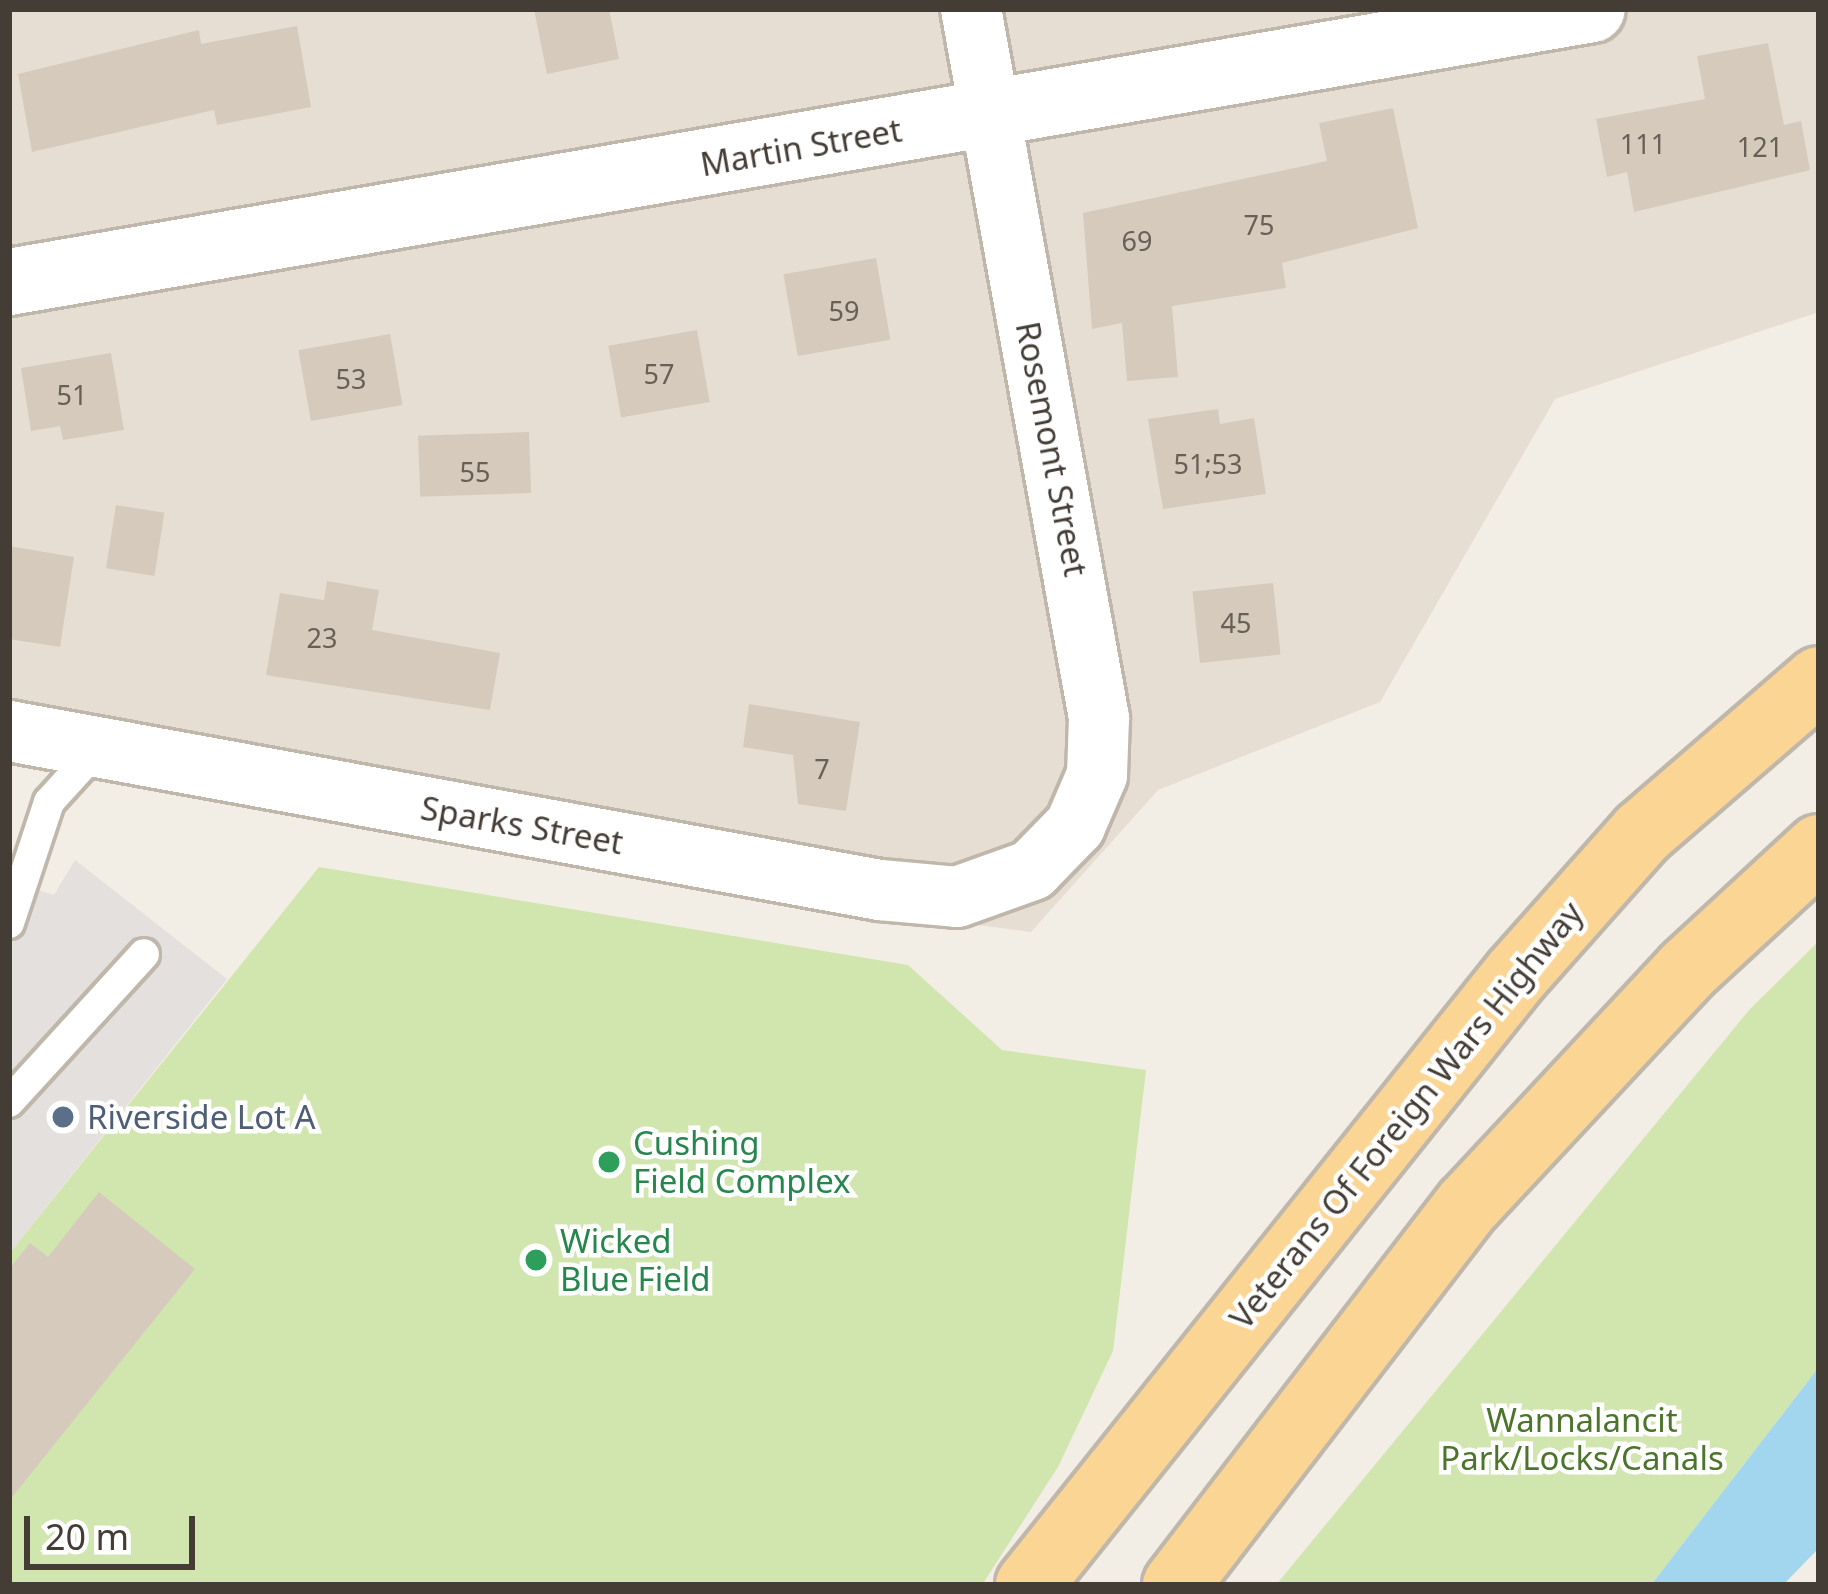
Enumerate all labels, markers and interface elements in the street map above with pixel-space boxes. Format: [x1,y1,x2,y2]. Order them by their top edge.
street label: Martin Street [697,110,905,184]
house number: 111 [1620,128,1666,160]
house number: 121 [1737,131,1783,163]
house number: 75 [1244,209,1274,241]
house number: 69 [1122,225,1152,257]
house number: 59 [829,295,859,327]
street label: Rosemont Street [1008,318,1096,580]
house number: 57 [644,358,674,390]
house number: 53 [336,363,366,395]
house number: 51 [57,379,87,411]
house number: 51;53 [1173,448,1243,480]
house number: 55 [460,456,490,488]
house number: 45 [1221,607,1251,639]
house number: 23 [307,622,337,654]
house number: 7 [814,753,830,785]
street label: Sparks Street [418,788,626,862]
street label: Veterans Of Foreign Wars Highway [1221,893,1591,1337]
place label: Riverside Lot A [87,1097,316,1137]
marker: Riverside Lot A [50,1104,76,1130]
place label: Cushing Field Complex [633,1123,851,1201]
marker: Cushing Field Complex [596,1149,622,1175]
place label: Wicked Blue Field [560,1221,711,1299]
marker: Wicked Blue Field [523,1247,549,1273]
park label: Wannalancit Park/Locks/Canals [1440,1400,1724,1478]
scale bar [30,1492,201,1566]
text: 20 m [45,1512,129,1561]

